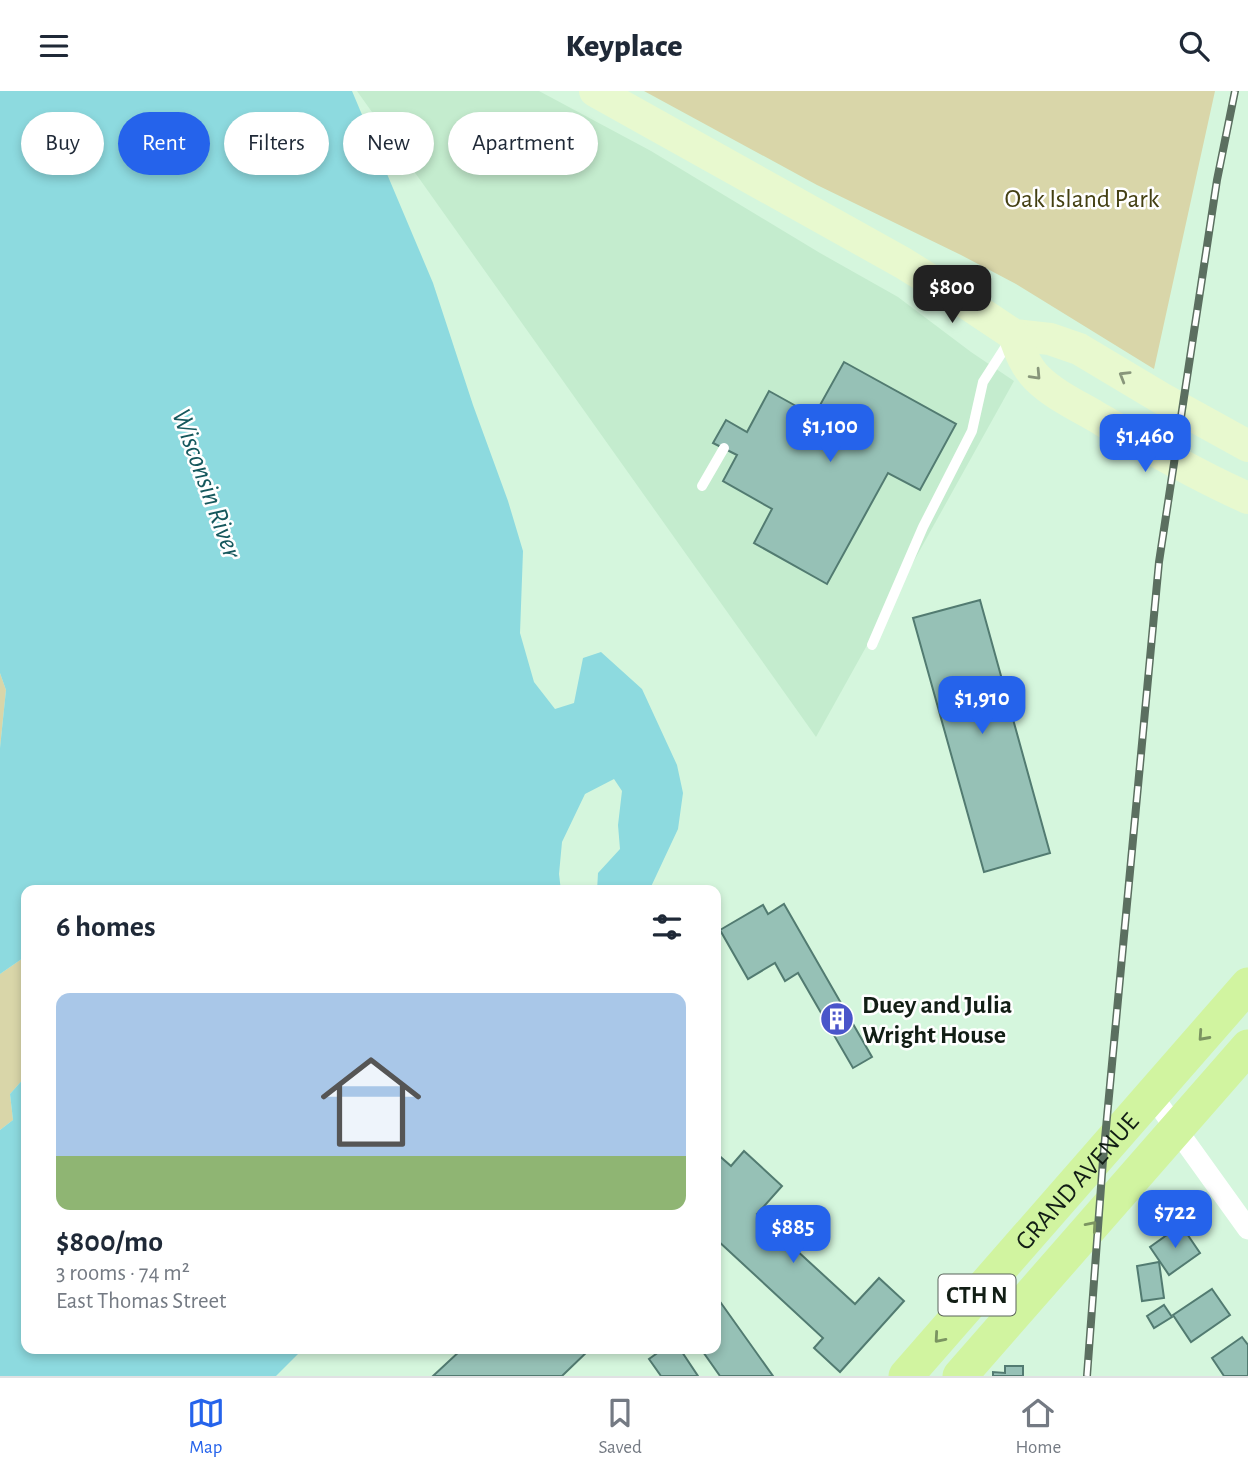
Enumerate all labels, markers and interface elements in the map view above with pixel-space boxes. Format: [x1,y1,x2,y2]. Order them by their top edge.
icon: menu [35,27,73,65]
icon: search [1175,27,1213,65]
text: Keyplace [565,30,683,62]
chip: Buy [21,112,104,175]
chip: Rent [118,112,210,175]
chip: Filters [224,112,329,175]
chip: New [343,112,434,175]
chip: Apartment [448,112,598,175]
park label: Oak Island Park [1005,186,1160,212]
pin: $800 [911,265,993,325]
text: $800 [929,276,975,299]
one-way arrow [1028,367,1040,380]
one-way arrow [1119,372,1132,385]
water label: Wisconsin River [166,405,246,563]
pin: $1,100 [773,405,887,464]
text: $1,100 [802,415,858,438]
pin: $1,460 [1088,415,1202,474]
text: $1,460 [1116,425,1174,448]
pin: $1,910 [925,677,1039,736]
text: $1,910 [954,687,1010,710]
icon: filters [648,908,686,946]
text: 6 homes [56,912,156,942]
place label: Duey and Julia Wright House [862,992,1012,1048]
building icon: Duey and Julia Wright House [818,1000,856,1038]
one-way arrow [1198,1028,1211,1041]
icon: home [308,1039,434,1165]
street label: GRAND AVENUE [1011,1108,1144,1255]
pin: $722 [1134,1191,1216,1250]
text: $722 [1154,1201,1196,1224]
pin: $885 [752,1205,834,1265]
text: $885 [772,1216,814,1239]
one-way arrow [1083,1221,1096,1234]
text: $800/mo [56,1227,163,1257]
text: 3 rooms · 74 m² [56,1262,190,1285]
road number: CTH N [939,1275,1016,1315]
text: East Thomas Street [56,1290,226,1313]
one-way arrow [935,1330,947,1343]
tab: Map [187,1394,225,1459]
tab: Saved [598,1394,642,1459]
tab: Home [1015,1394,1061,1459]

